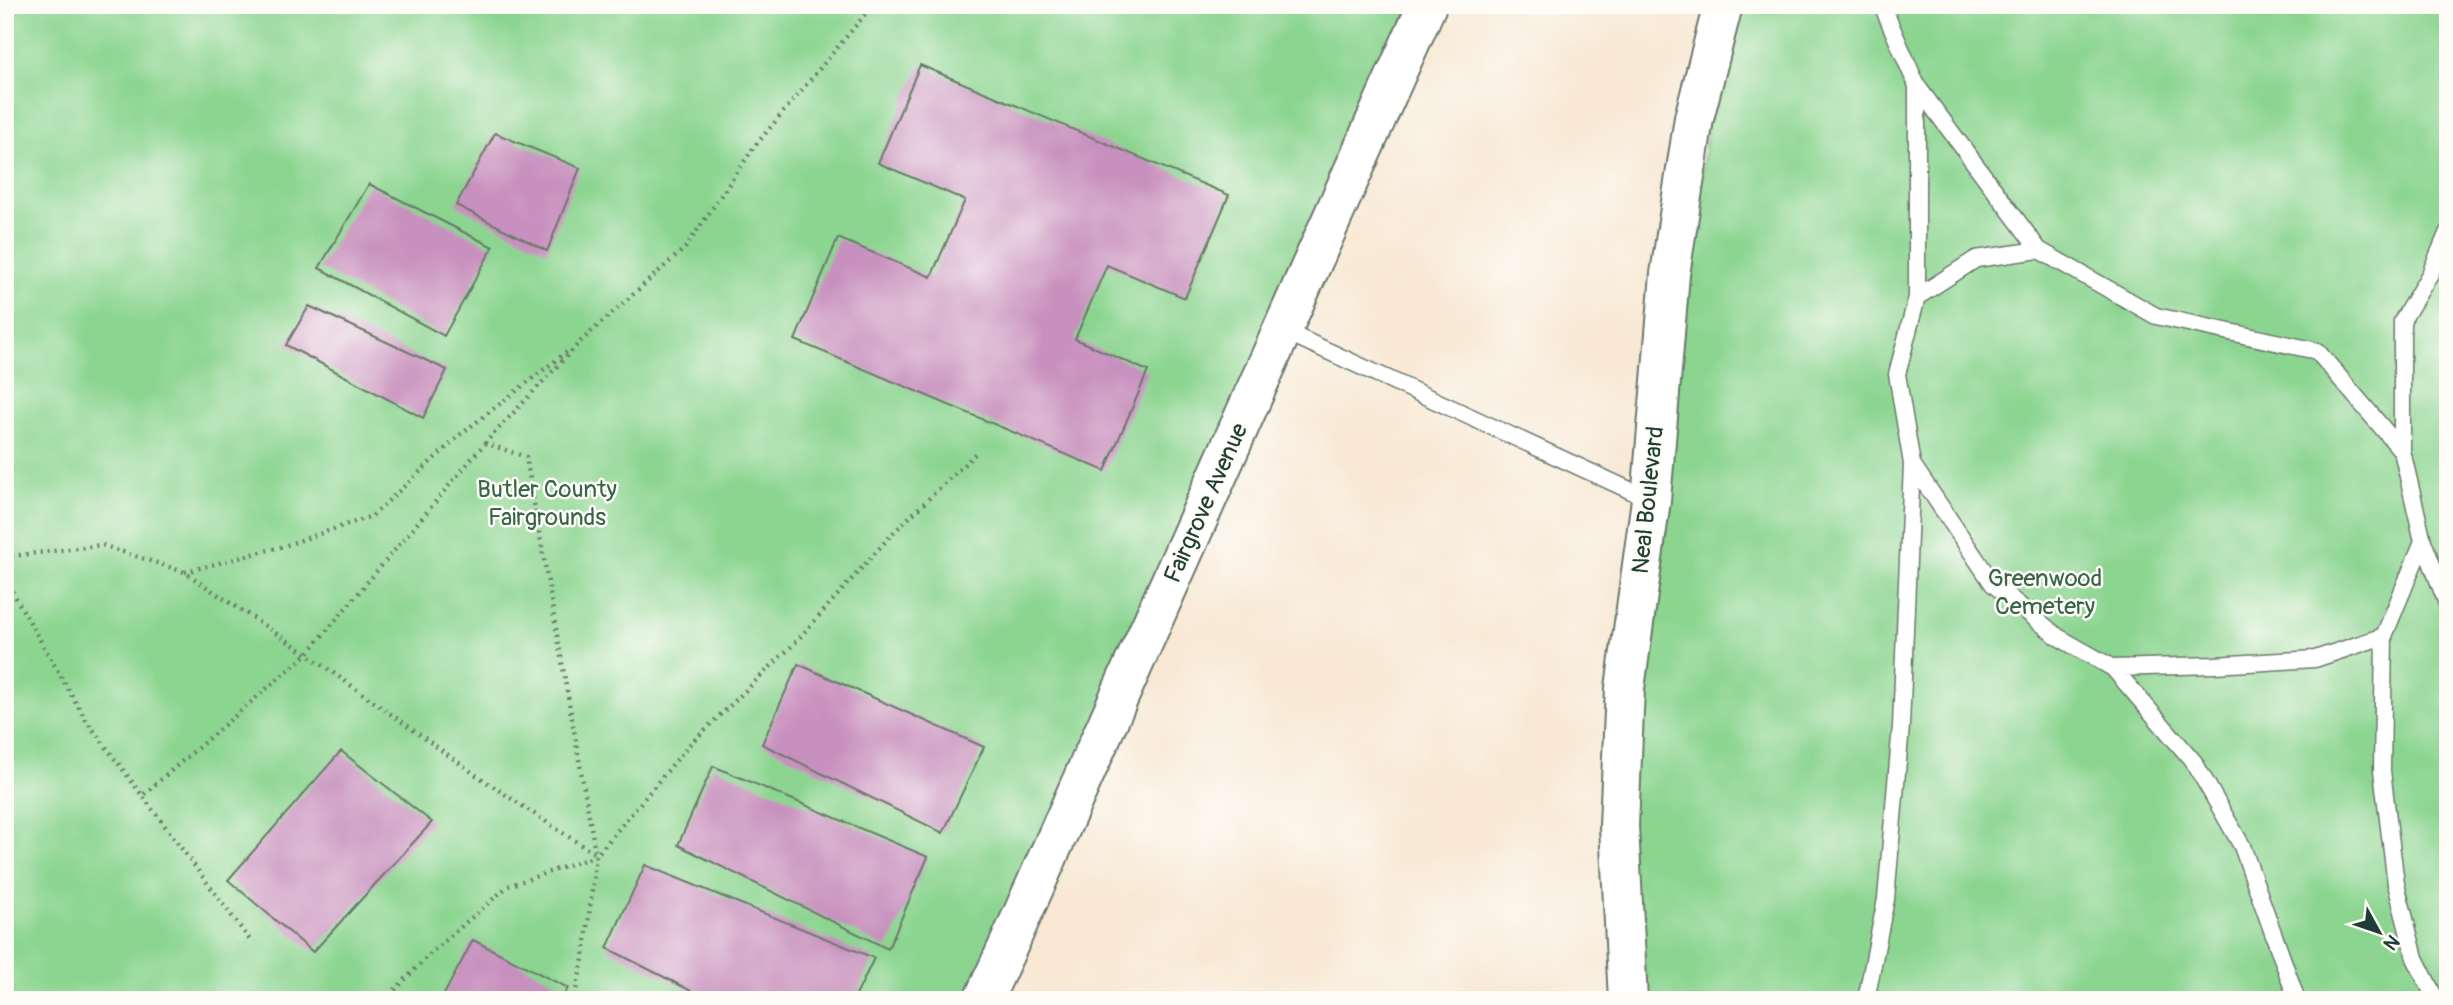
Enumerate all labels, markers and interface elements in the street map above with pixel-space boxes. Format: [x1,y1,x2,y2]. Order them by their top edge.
street label: Fairgrove Avenue [1158,419,1254,587]
street label: Neal Boulevard [1626,425,1670,575]
park label: Butler County Fairgrounds [477,475,617,532]
park label: Greenwood Cemetery [1988,564,2102,621]
north arrow [2344,897,2414,967]
text: N [2378,930,2405,955]

